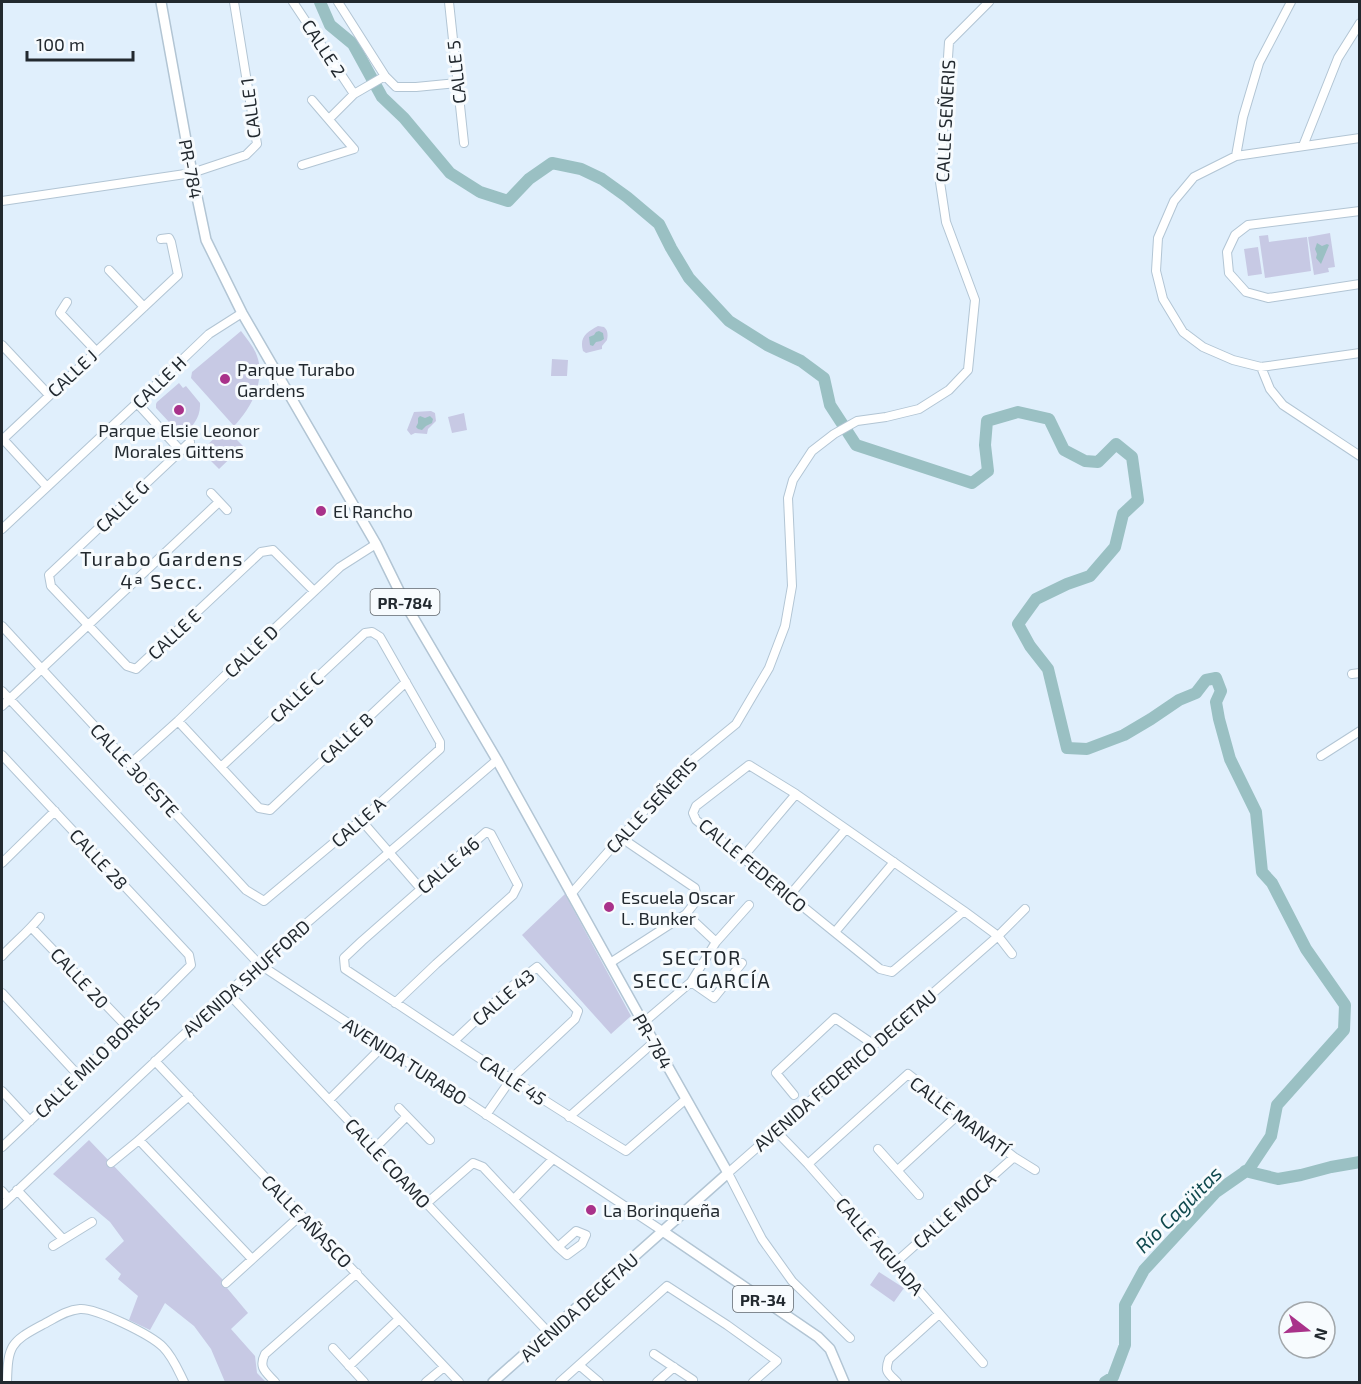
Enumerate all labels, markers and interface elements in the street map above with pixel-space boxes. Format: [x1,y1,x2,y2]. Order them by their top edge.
street label: CALLE 2 [297,15,351,81]
scale bar [27,24,134,62]
text: 100 m [36,33,85,55]
street label: CALLE 5 [442,39,470,105]
street label: CALLE SEÑERIS [931,59,959,183]
street label: CALLE 1 [235,76,265,140]
street label: PR-784 [174,137,208,201]
street label: CALLE J [43,345,101,401]
street label: CALLE H [128,351,190,413]
place label: Parque Turabo Gardens [237,358,355,401]
marker: Parque Turabo Gardens [218,372,232,386]
marker: Parque Elsie Leonor Morales Gittens [172,403,186,417]
place label: Parque Elsie Leonor Morales Gittens [98,419,260,462]
street label: CALLE G [91,475,153,537]
place label: El Rancho [333,500,413,522]
marker: El Rancho [314,504,328,518]
district label: Turabo Gardens 4ª Secc. [80,546,244,593]
road number: PR-784 [370,589,440,615]
street label: CALLE E [143,604,205,664]
street label: CALLE D [220,620,282,682]
street label: CALLE C [265,667,327,727]
street label: CALLE B [315,708,377,768]
street label: CALLE 30 ESTE [86,719,184,821]
street label: CALLE SEÑERIS [601,753,701,857]
street label: CALLE A [326,792,390,852]
street label: CALLE FEDERICO [695,814,811,916]
street label: CALLE 28 [65,824,133,894]
street label: CALLE 46 [412,832,484,898]
place label: Escuela Oscar L. Bunker [621,886,735,929]
marker: Escuela Oscar L. Bunker [602,900,616,914]
street label: AVENIDA SHUFFORD [178,915,314,1041]
street label: CALLE 20 [46,943,114,1013]
district label: SECTOR SECC. GARCÍA [633,945,771,992]
street label: CALLE 43 [467,964,539,1030]
street label: AVENIDA FEDERICO DEGETAU [749,985,941,1155]
street label: CALLE MILO BORGES [30,992,164,1122]
street label: PR-784 [628,1009,678,1073]
street label: AVENIDA TURABO [339,1013,471,1109]
street label: CALLE 45 [476,1050,550,1110]
street label: CALLE MANATÍ [906,1071,1015,1161]
street label: CALLE COAMO [341,1113,435,1213]
water label: Río Cagüitas [1130,1161,1226,1257]
street label: CALLE MOCA [908,1167,1000,1253]
street label: CALLE AÑASCO [257,1170,357,1272]
street label: CALLE AGUADA [832,1193,929,1300]
place label: La Borinqueña [603,1199,720,1221]
marker: La Borinqueña [584,1203,598,1217]
street label: AVENIDA DEGETAU [515,1248,643,1366]
road number: PR-34 [733,1286,793,1312]
north arrow [1277,1300,1337,1360]
text: N [1311,1326,1333,1343]

